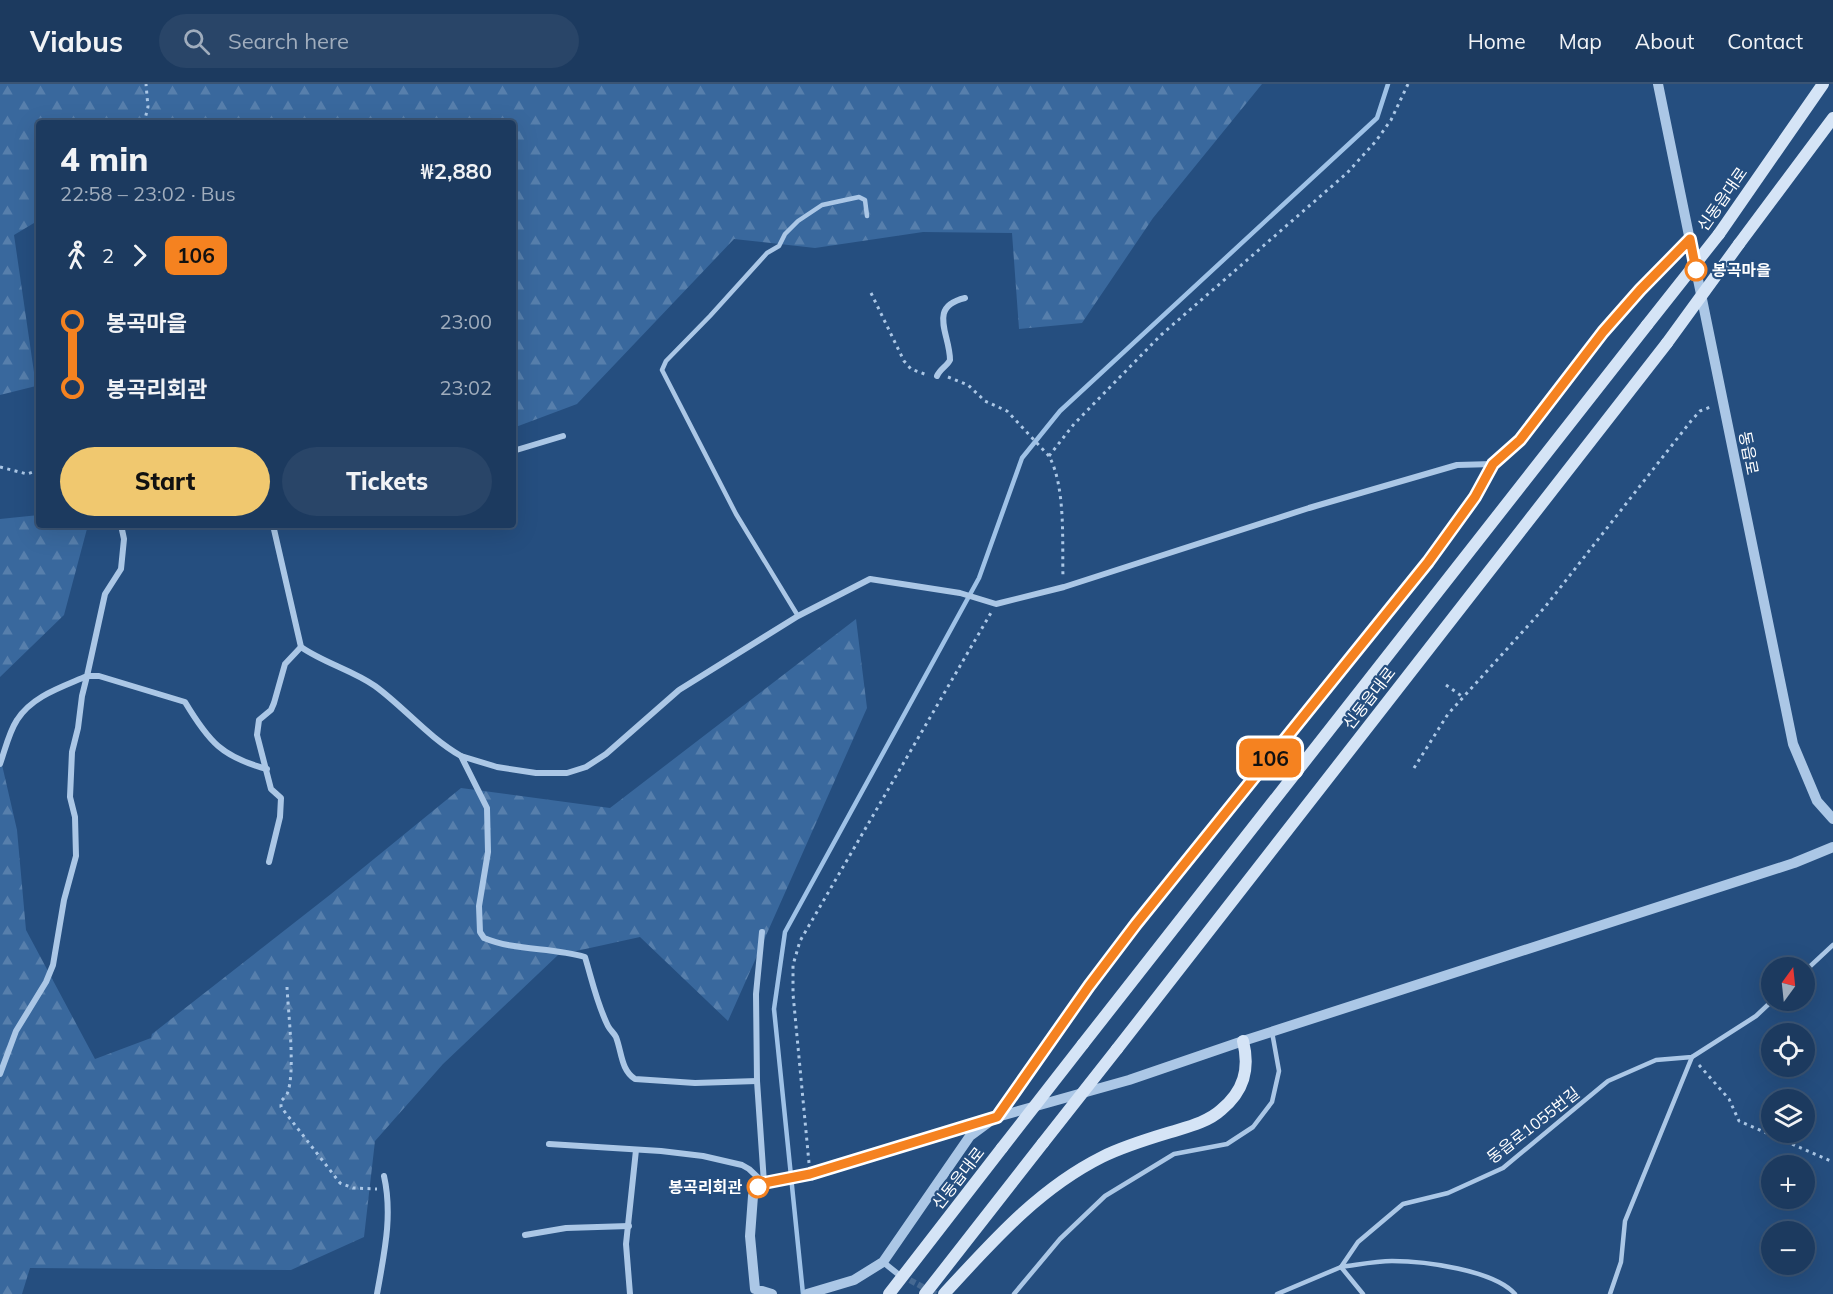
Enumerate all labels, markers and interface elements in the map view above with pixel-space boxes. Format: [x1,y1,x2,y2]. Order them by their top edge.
search box [159,14,579,68]
text: Viabus [30,24,123,59]
icon: search [180,25,213,58]
text: Search here [228,27,349,55]
text: Home [1468,28,1526,54]
text: Map [1559,28,1602,54]
text: About [1635,28,1694,54]
text: Contact [1727,28,1803,54]
text: 4 min [60,138,148,179]
text: ₩2,880 [421,157,492,185]
street label: 신동읍대로 [1693,163,1751,235]
text: 22:58 – 23:02 · Bus [60,181,236,206]
icon: walk [60,239,93,272]
icon: forward [123,239,156,272]
text: 106 [177,242,215,268]
text: 2 [102,243,114,268]
marker: 봉곡마을 [1685,259,1707,281]
place label: 봉곡마을 [1712,260,1771,280]
text: 봉곡마을 [106,309,187,337]
text: 23:00 [439,309,492,334]
text: 봉곡리회관 [106,375,207,403]
text: 23:02 [439,375,492,400]
street label: 동읍로 [1735,429,1763,477]
button: Start [60,447,270,516]
button: Tickets [282,447,492,516]
street label: 신동읍대로 [1338,663,1400,733]
line badge: 106 [1236,738,1304,778]
text: 106 [1251,745,1289,771]
north arrow [1761,957,1815,1011]
map controls [1761,957,1815,1275]
button: locate [1761,1023,1815,1077]
street label: 동읍로1055번길 [1483,1083,1583,1167]
button: layers [1761,1089,1815,1143]
street label: 신동읍대로 [927,1143,989,1213]
button: + [1761,1155,1815,1209]
marker: 봉곡리회관 [747,1176,769,1198]
place label: 봉곡리회관 [668,1177,742,1197]
button: − [1761,1221,1815,1275]

